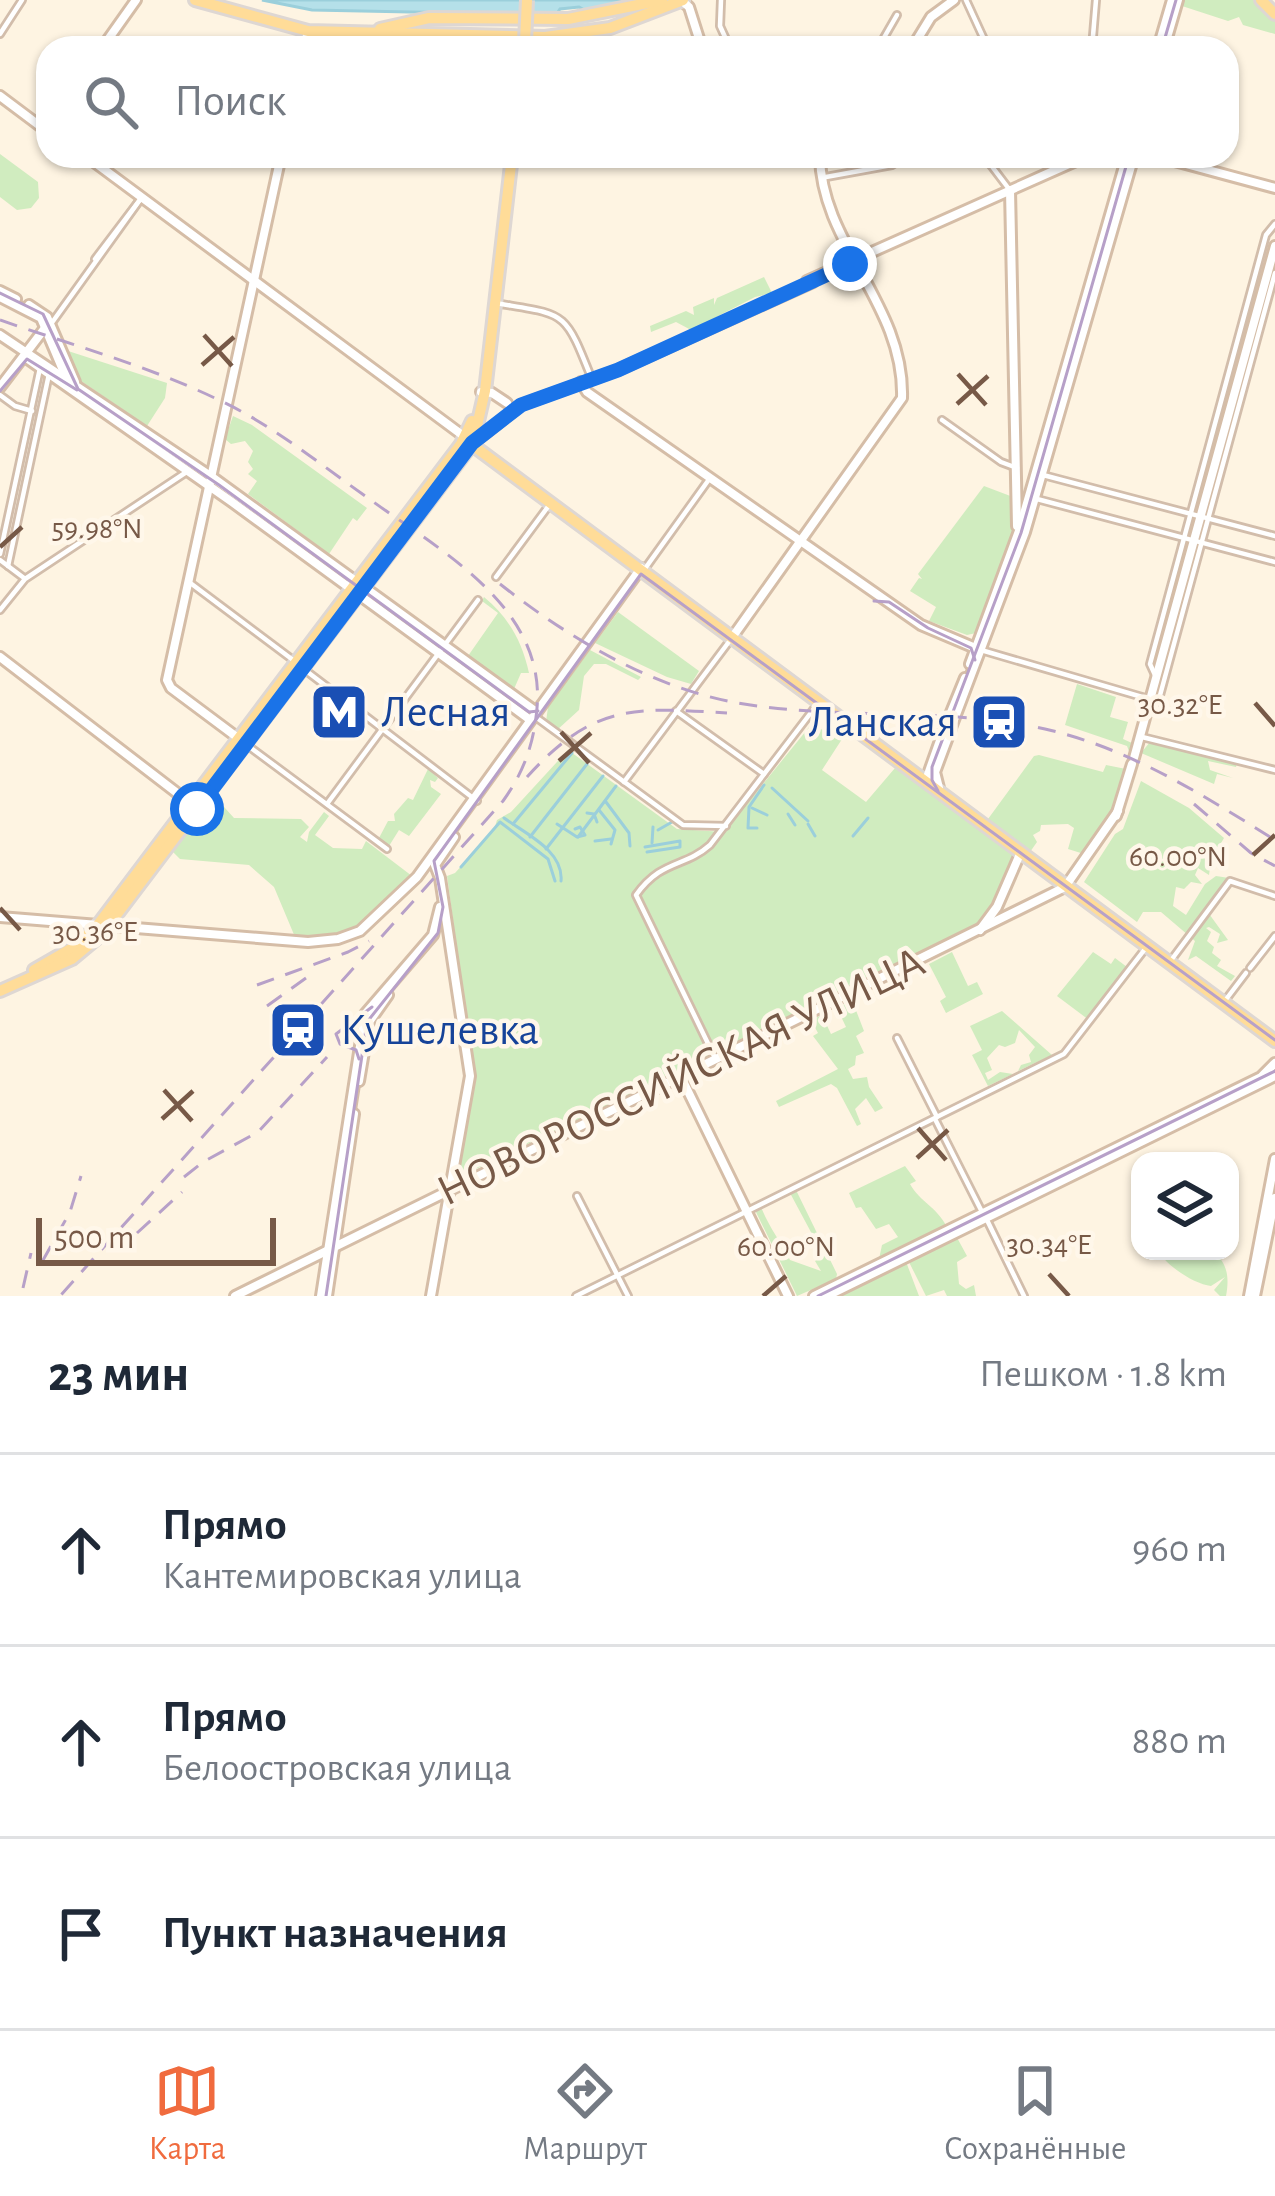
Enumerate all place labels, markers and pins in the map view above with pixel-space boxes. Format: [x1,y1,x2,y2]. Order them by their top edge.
metro station icon: Лесная [308,681,370,743]
place label: Лесная [381,690,510,735]
station icon: Ланская [968,691,1030,753]
place label: Ланская [808,700,957,745]
station icon: Кушелевка [267,999,329,1061]
place label: Кушелевка [340,1008,539,1053]

